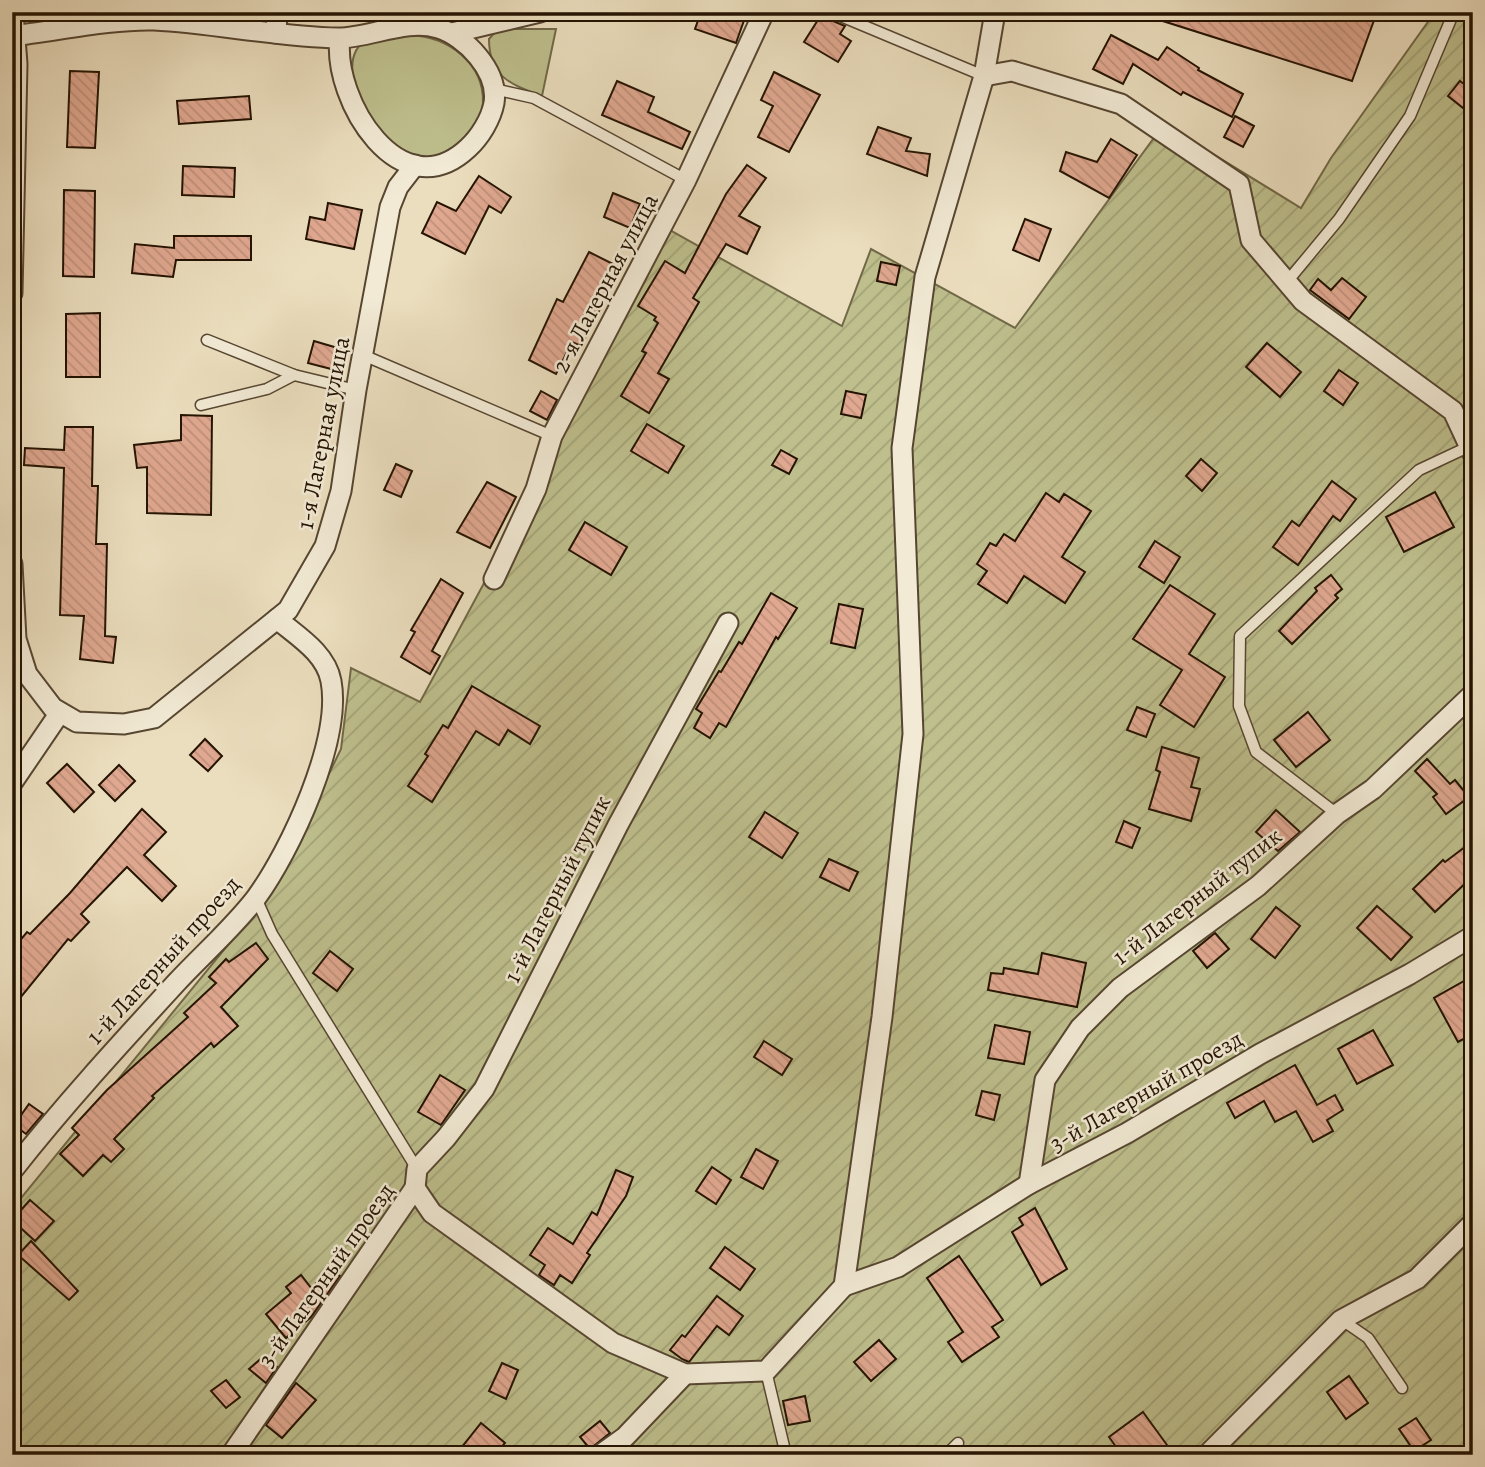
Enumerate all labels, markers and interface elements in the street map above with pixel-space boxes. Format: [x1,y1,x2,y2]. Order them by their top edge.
street label: 2-я Лагерная улица [544,188,666,378]
street label: 1-я Лагерная улица [289,334,357,532]
street label: 1-й Лагерный тупик [496,790,618,988]
street label: 1-й Лагерный тупик [1106,820,1288,972]
street label: 1-й Лагерный проезд [79,869,247,1051]
street label: 3-й Лагерный проезд [1044,1023,1248,1159]
street label: 3-й Лагерный проезд [250,1177,402,1373]

